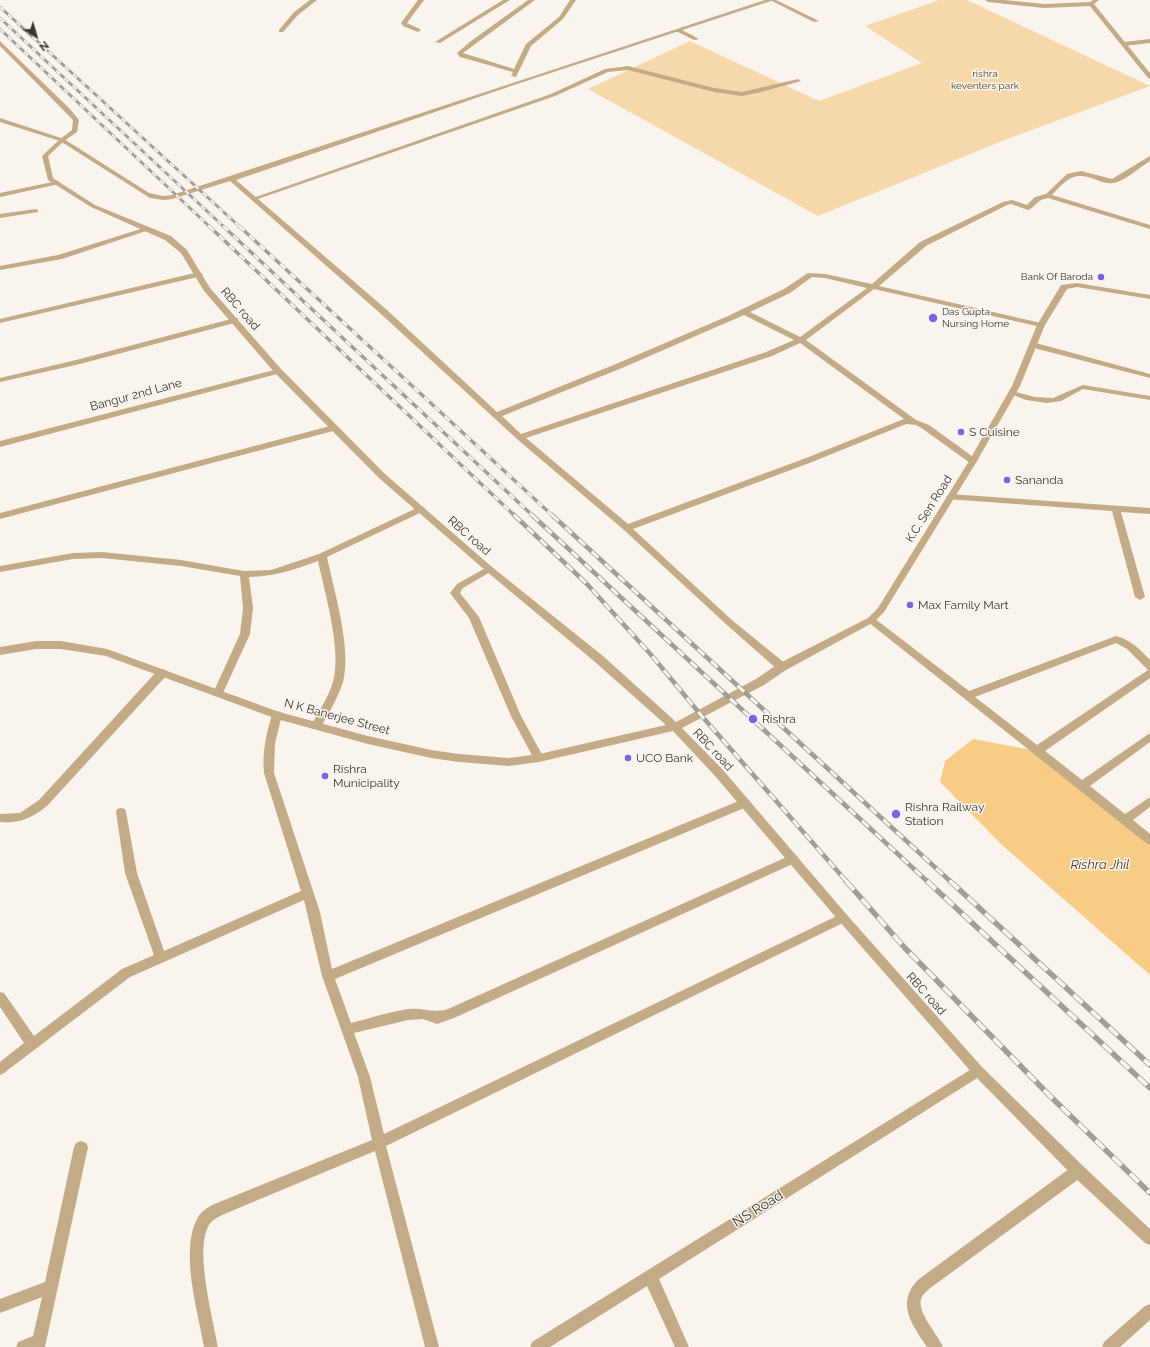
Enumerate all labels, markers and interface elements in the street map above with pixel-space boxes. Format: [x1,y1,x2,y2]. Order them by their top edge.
north arrow [16,16,56,56]
text: N [36,38,51,54]
park label: rishra keventers park [951,68,1019,92]
place label: Bank Of Baroda [1021,271,1093,283]
marker: Bank Of Baroda [1096,272,1106,282]
street label: RBC road [217,285,263,333]
place label: Das Gupta Nursing Home [942,306,1009,330]
marker: Das Gupta Nursing Home [927,312,939,324]
street label: Bangur 2nd Lane [88,376,184,414]
place label: S Cuisine [969,425,1020,439]
marker: S Cuisine [956,427,966,437]
street label: K.C. Sen Road [903,473,955,545]
place label: Sananda [1015,473,1063,487]
marker: Sananda [1002,475,1012,485]
street label: RBC road [445,513,493,559]
place label: Max Family Mart [918,598,1008,612]
marker: Max Family Mart [905,600,915,610]
street label: N K Banerjee Street [282,696,392,738]
place label: Rishra [762,712,796,726]
marker: Rishra [747,713,759,725]
street label: RBC road [690,726,736,774]
place label: UCO Bank [636,751,693,765]
marker: UCO Bank [623,753,633,763]
place label: Rishra Municipality [333,762,400,790]
marker: Rishra Municipality [320,771,330,781]
place label: Rishra Railway Station [905,800,984,828]
marker: Rishra Railway Station [890,808,902,820]
water label: Rishra Jhil [1070,857,1130,873]
street label: RBC road [903,970,949,1018]
street label: NS Road [730,1187,786,1231]

